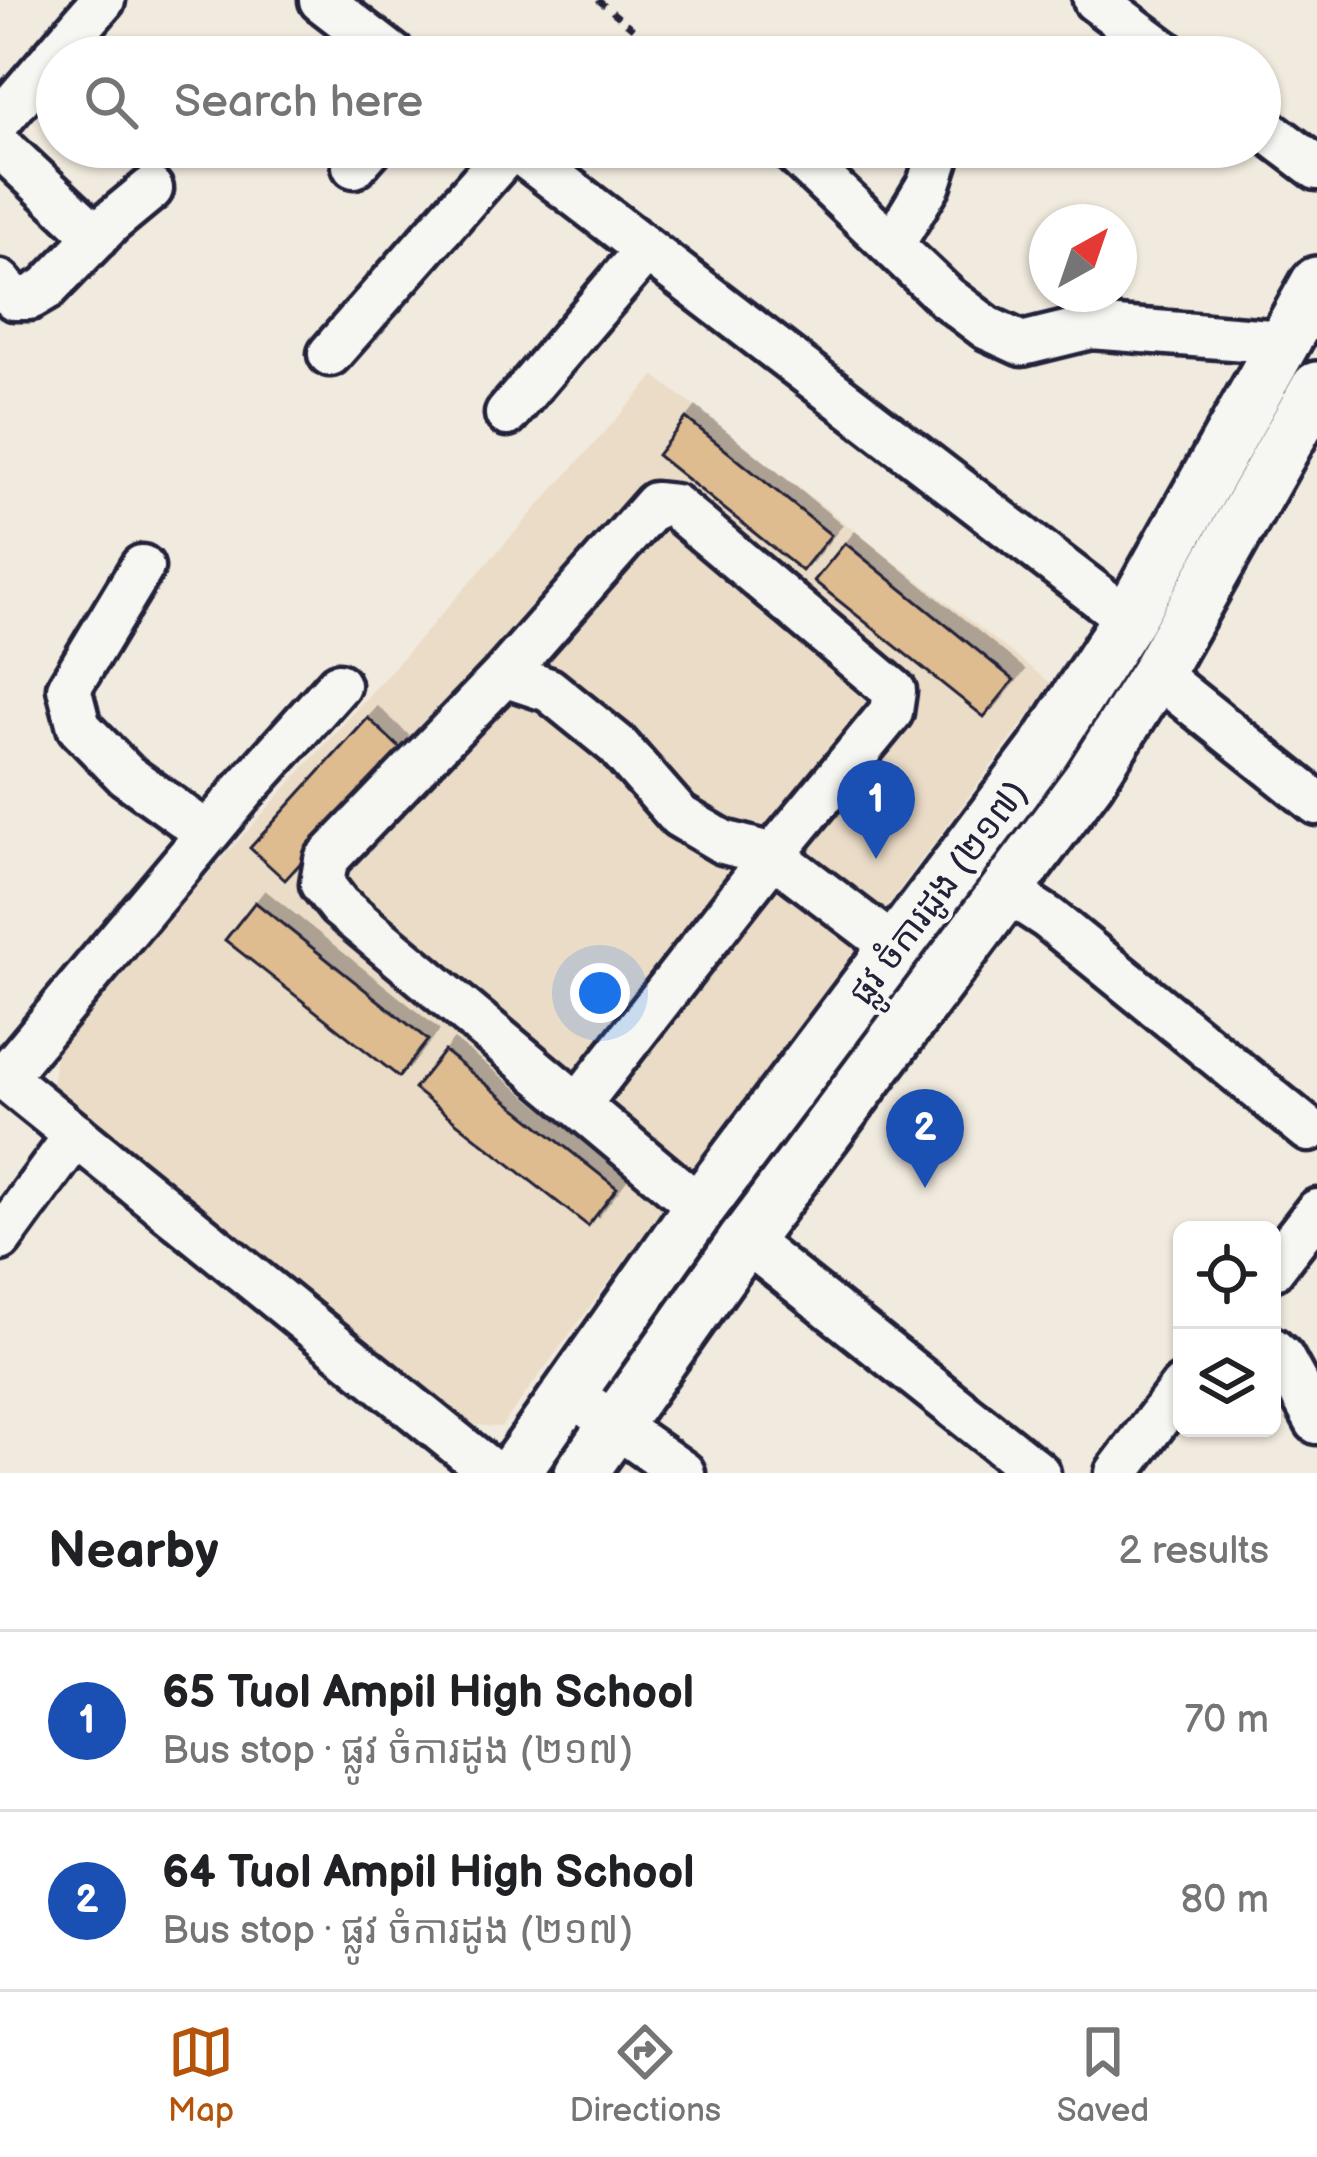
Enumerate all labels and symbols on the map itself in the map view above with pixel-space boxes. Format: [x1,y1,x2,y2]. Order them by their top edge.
north arrow [1029,204,1137,312]
pin: 1 [837,760,915,859]
street label: ផ្លូវ ចំការដូង (២១៧) [840,772,1044,1019]
your location [570,963,630,1023]
pin: 2 [886,1089,964,1188]

